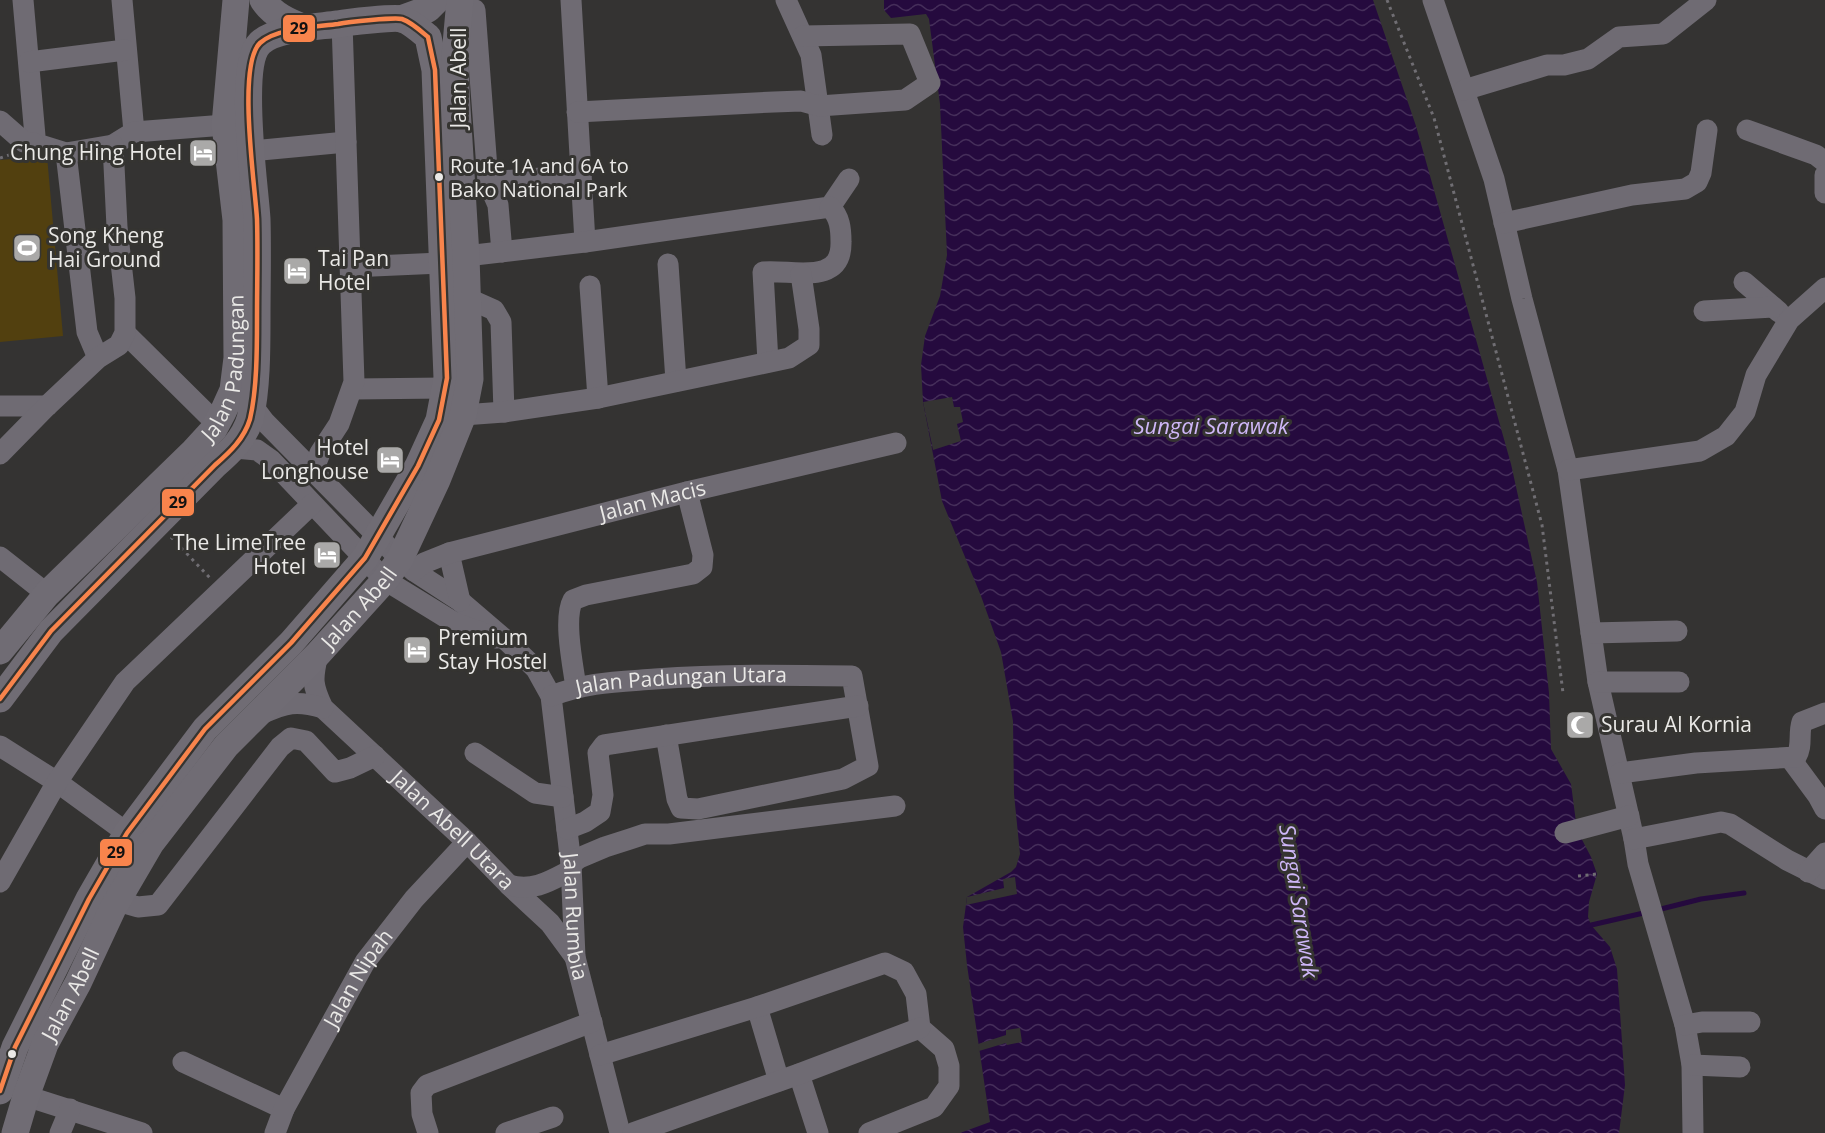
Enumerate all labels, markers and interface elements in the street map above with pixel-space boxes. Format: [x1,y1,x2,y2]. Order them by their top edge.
line badge: 29 [282,14,316,43]
text: 29 [290,17,308,39]
street label: Jalan Abell [444,27,472,131]
hotel icon: Chung Hing Hotel [187,137,219,169]
place label: Chung Hing Hotel [10,138,182,166]
place label: Route 1A and 6A to Bako National Park [450,152,629,203]
marker: Route 1A and 6A to Bako National Park [433,171,445,183]
place label: Song Kheng Hai Ground [48,221,164,273]
sports icon: Song Kheng Hai Ground [11,232,43,264]
place label: Tai Pan Hotel [318,244,389,296]
hotel icon: Tai Pan Hotel [281,255,313,287]
street label: Jalan Padungan [193,294,250,448]
water label: Sungai Sarawak [1133,410,1290,440]
place label: Hotel Longhouse [261,433,369,485]
hotel icon: Hotel Longhouse [374,444,406,476]
street label: Jalan Macis [594,473,708,527]
line badge: 29 [161,488,195,517]
text: 29 [169,491,187,513]
place label: The LimeTree Hotel [173,528,306,580]
hotel icon: The LimeTree Hotel [311,539,343,571]
street label: Jalan Abell [313,561,403,656]
place label: Premium Stay Hostel [438,623,547,675]
hotel icon: Premium Stay Hostel [401,634,433,666]
street label: Jalan Padungan Utara [571,660,787,701]
mosque icon: Surau Al Kornia [1564,709,1596,741]
place label: Surau Al Kornia [1601,710,1752,738]
street label: Jalan Abell Utara [384,762,521,895]
water label: Sungai Sarawak [1273,822,1327,981]
line badge: 29 [99,838,133,867]
text: 29 [107,841,125,863]
street label: Jalan Rumbia [557,849,595,983]
street label: Jalan Nipah [316,923,399,1034]
street label: Jalan Abell [33,943,106,1047]
unlabelled marker [6,1048,18,1060]

